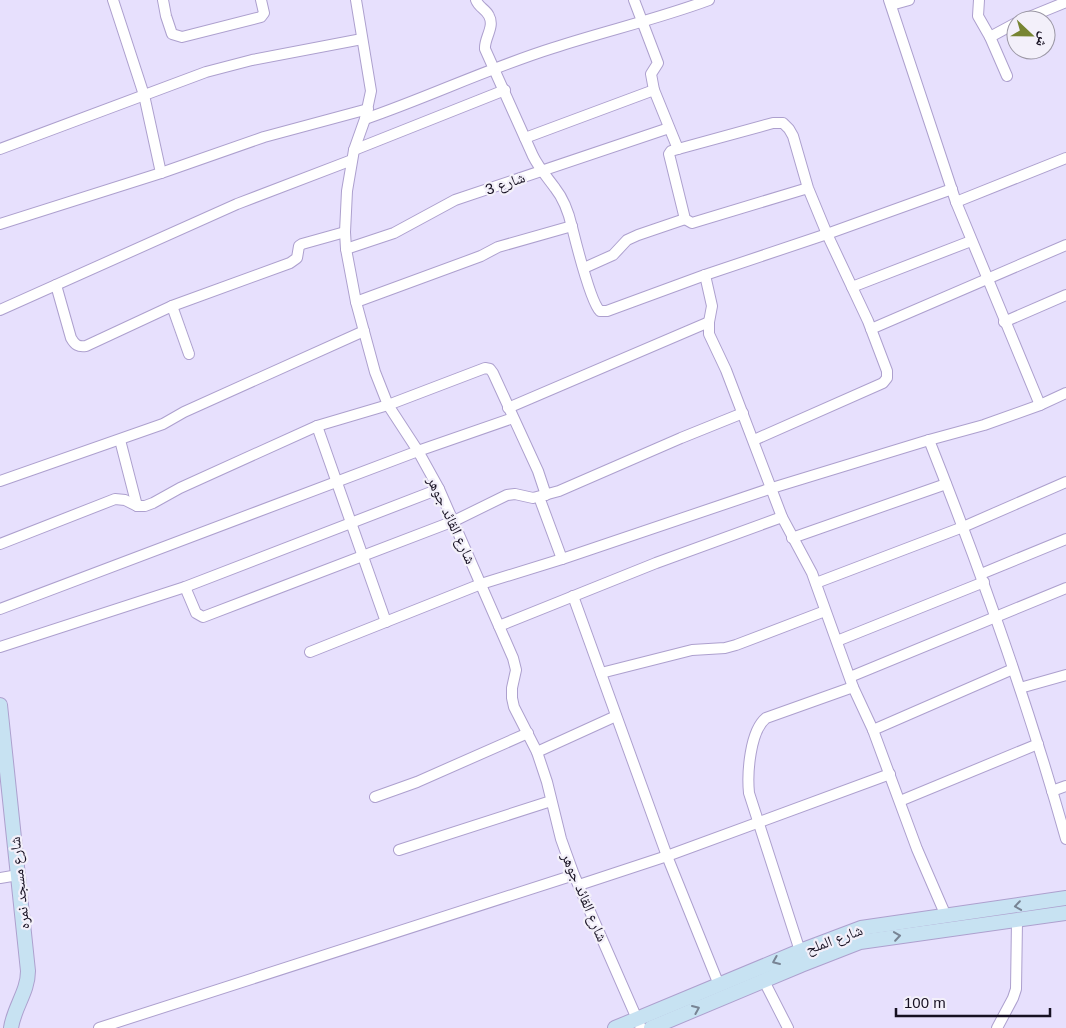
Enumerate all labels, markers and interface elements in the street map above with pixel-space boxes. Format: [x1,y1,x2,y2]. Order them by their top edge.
north arrow [1006,10,1056,60]
text: ش [1032,30,1053,50]
street label: شارع 3 [483,168,528,200]
street label: شارع القائد جوهر [422,473,480,567]
street label: شارع مسجد نمره [6,835,34,930]
street label: شارع القائد جوهر [556,849,611,945]
one-way arrow [1014,900,1022,911]
street label: شارع الملح [803,921,866,959]
one-way arrow [894,931,902,942]
one-way arrow [772,955,781,966]
scale bar [896,986,1050,1018]
text: 100 m [904,994,946,1011]
one-way arrow [691,1005,700,1016]

